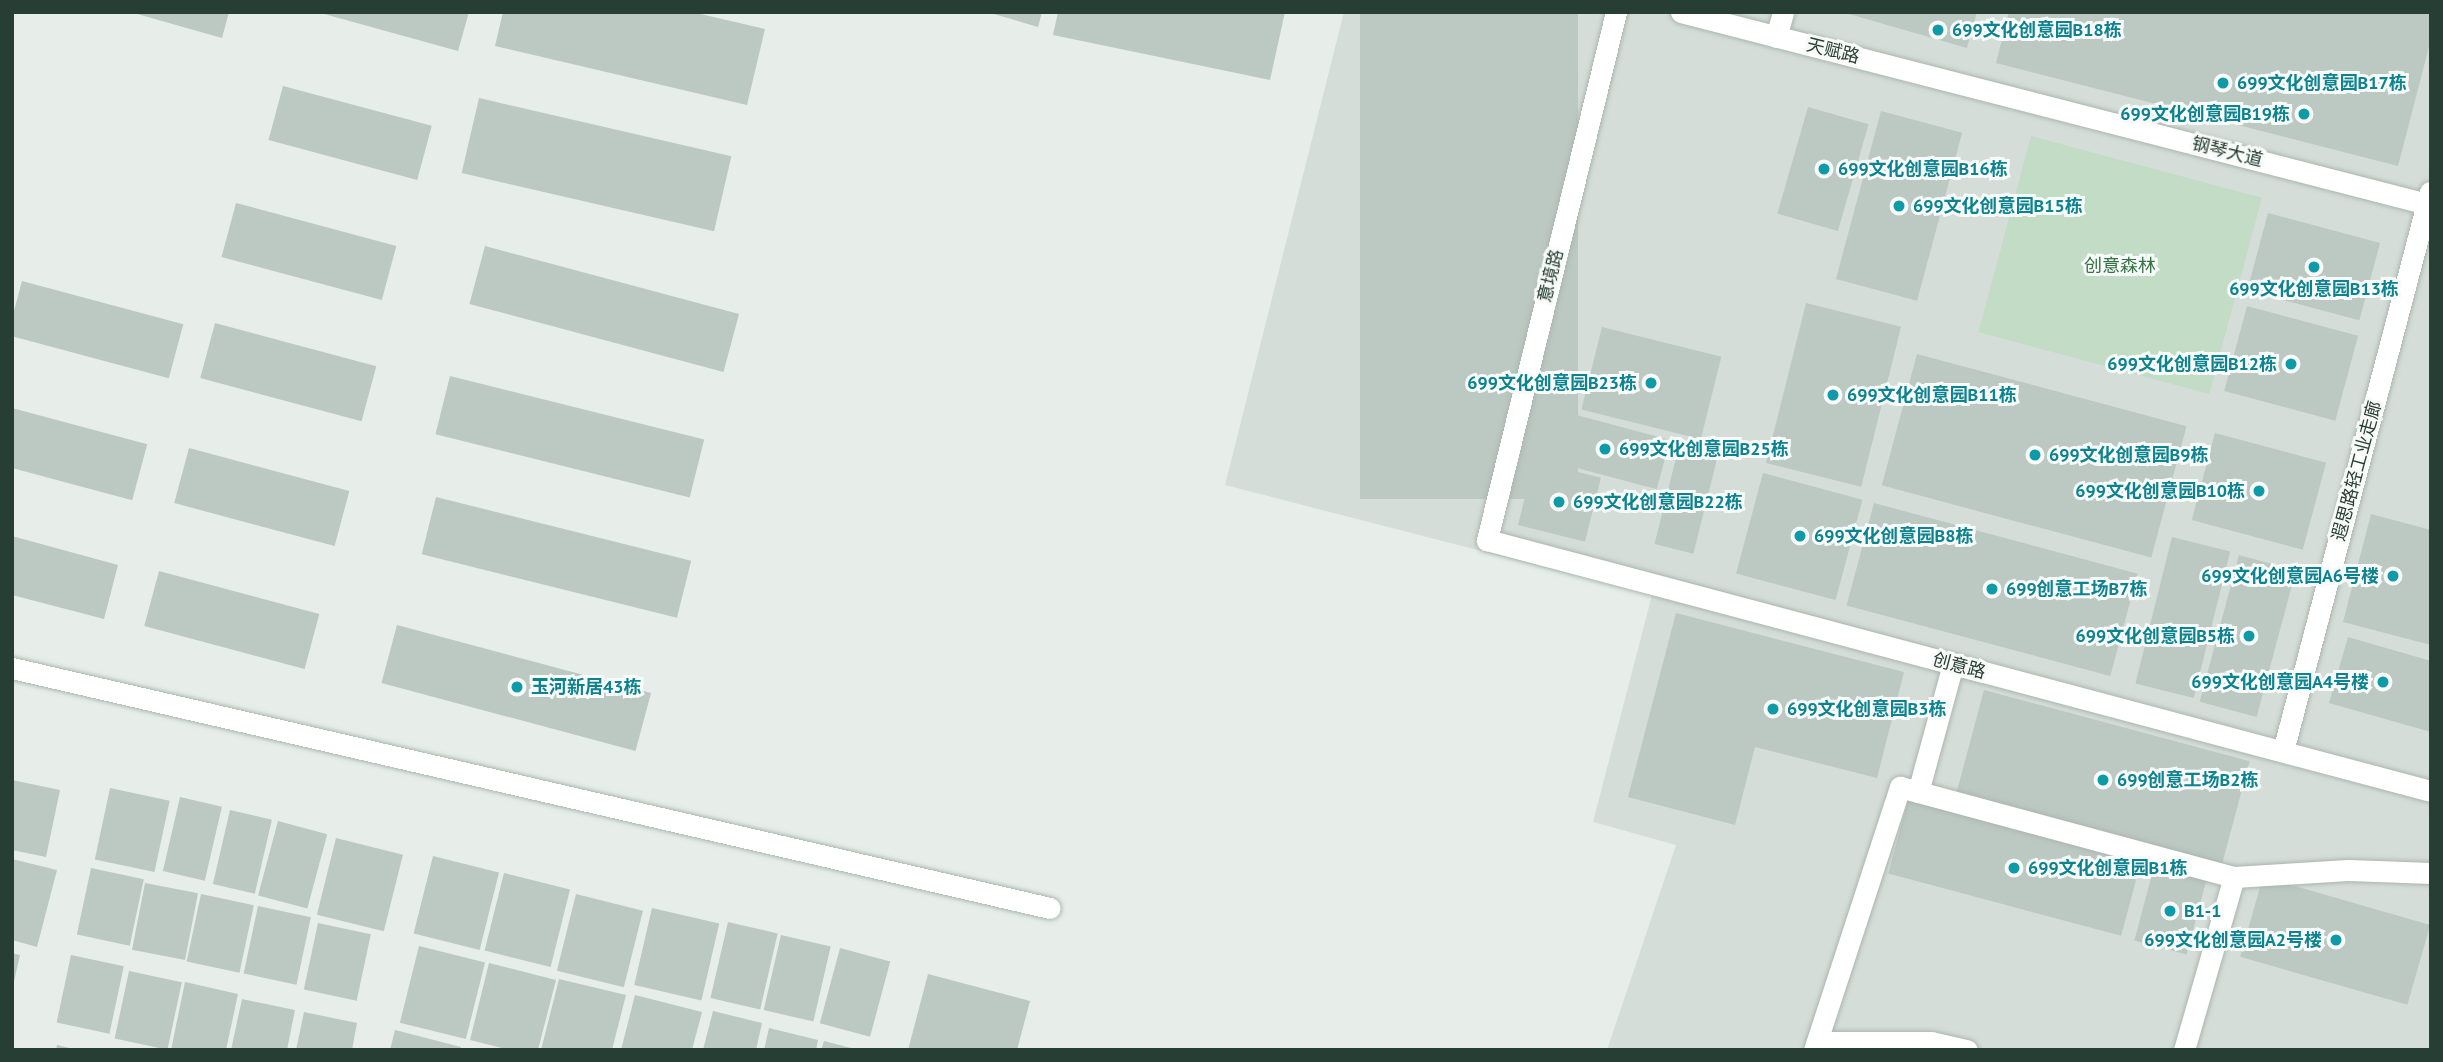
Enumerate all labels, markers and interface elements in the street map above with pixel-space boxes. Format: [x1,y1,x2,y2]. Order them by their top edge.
place label: 699文化创意园B18栋 [1952,19,2122,41]
marker: 699文化创意园B18栋 [1930,22,1946,38]
street label: 天赋路 [1804,34,1862,68]
place label: 699文化创意园B17栋 [2237,72,2407,94]
marker: 699文化创意园B17栋 [2215,75,2231,91]
place label: 699文化创意园B19栋 [2120,103,2290,125]
marker: 699文化创意园B19栋 [2296,106,2312,122]
street label: 钢琴大道 [2189,133,2265,171]
place label: 699文化创意园B16栋 [1838,158,2008,180]
marker: 699文化创意园B16栋 [1816,161,1832,177]
place label: 699文化创意园B15栋 [1913,195,2083,217]
marker: 699文化创意园B15栋 [1891,198,1907,214]
street label: 意境路 [1534,247,1568,305]
park label: 创意森林 [2084,255,2156,277]
marker: 699文化创意园B13栋 [2306,259,2322,275]
place label: 699文化创意园B13栋 [2229,278,2399,300]
place label: 699文化创意园B12栋 [2107,353,2277,375]
marker: 699文化创意园B12栋 [2283,356,2299,372]
place label: 699文化创意园B23栋 [1467,372,1637,394]
marker: 699文化创意园B23栋 [1643,375,1659,391]
place label: 699文化创意园B11栋 [1847,384,2017,406]
marker: 699文化创意园B11栋 [1825,387,1841,403]
street label: 遐思路轻工业走廊 [2328,399,2386,543]
place label: 699文化创意园B25栋 [1619,438,1789,460]
marker: 699文化创意园B25栋 [1597,441,1613,457]
place label: 699文化创意园B9栋 [2049,444,2208,466]
marker: 699文化创意园B9栋 [2027,447,2043,463]
place label: 699文化创意园B10栋 [2075,480,2245,502]
marker: 699文化创意园B10栋 [2251,483,2267,499]
place label: 699文化创意园B22栋 [1573,491,1743,513]
marker: 699文化创意园B22栋 [1551,494,1567,510]
place label: 699文化创意园B8栋 [1814,525,1973,547]
marker: 699文化创意园B8栋 [1792,528,1808,544]
place label: 699文化创意园A6号楼 [2201,565,2379,587]
marker: 699文化创意园A6号楼 [2385,568,2401,584]
place label: 699创意工场B7栋 [2006,578,2147,600]
marker: 699创意工场B7栋 [1984,581,2000,597]
place label: 699文化创意园B5栋 [2076,625,2235,647]
marker: 699文化创意园B5栋 [2241,628,2257,644]
street label: 创意路 [1930,649,1988,683]
place label: 699文化创意园A4号楼 [2191,671,2369,693]
marker: 699文化创意园A4号楼 [2375,674,2391,690]
place label: 玉河新居43栋 [531,676,641,698]
marker: 玉河新居43栋 [509,679,525,695]
place label: 699文化创意园B3栋 [1787,698,1946,720]
marker: 699文化创意园B3栋 [1765,701,1781,717]
place label: 699创意工场B2栋 [2117,769,2258,791]
marker: 699创意工场B2栋 [2095,772,2111,788]
place label: 699文化创意园B1栋 [2028,857,2187,879]
marker: 699文化创意园B1栋 [2006,860,2022,876]
place label: B1-1 [2184,900,2222,922]
marker: B1-1 [2162,903,2178,919]
place label: 699文化创意园A2号楼 [2144,929,2322,951]
marker: 699文化创意园A2号楼 [2328,932,2344,948]

